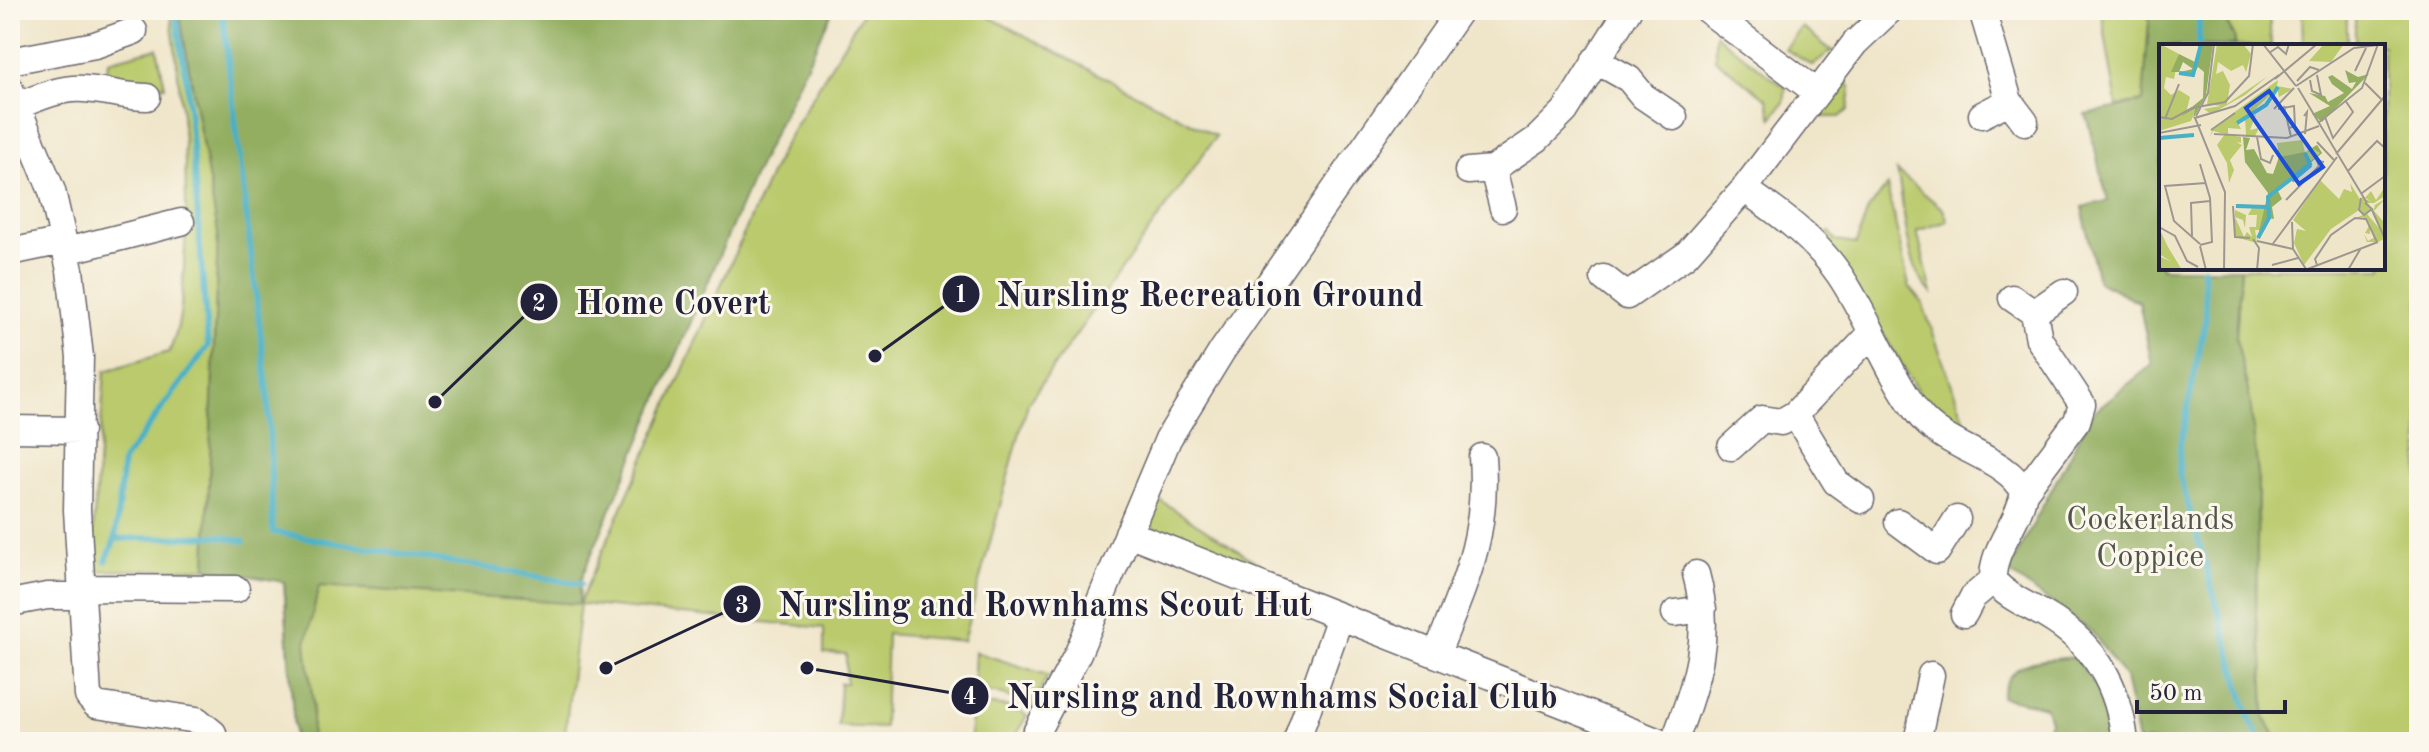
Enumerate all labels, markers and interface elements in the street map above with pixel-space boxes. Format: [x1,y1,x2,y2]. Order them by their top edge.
inset map [2159,44,2385,270]
callout: Nursling Recreation Ground [941,265,1440,323]
callout: Home Covert [519,273,786,331]
text: Nursling Recreation Ground [997,280,1423,314]
text: 1 [954,284,968,308]
text: Home Covert [576,288,770,322]
text: 2 [532,293,546,317]
park label: Cockerlands Coppice [2066,505,2234,574]
callout: Nursling and Rownhams Scout Hut [722,575,1328,633]
text: Nursling and Rownhams Scout Hut [778,590,1312,624]
text: 3 [735,595,749,619]
scale bar [2137,664,2285,714]
callout: Nursling and Rownhams Social Club [950,667,1574,725]
text: Nursling and Rownhams Social Club [1006,682,1558,716]
text: 50 m [2149,682,2203,706]
text: 4 [963,686,977,710]

